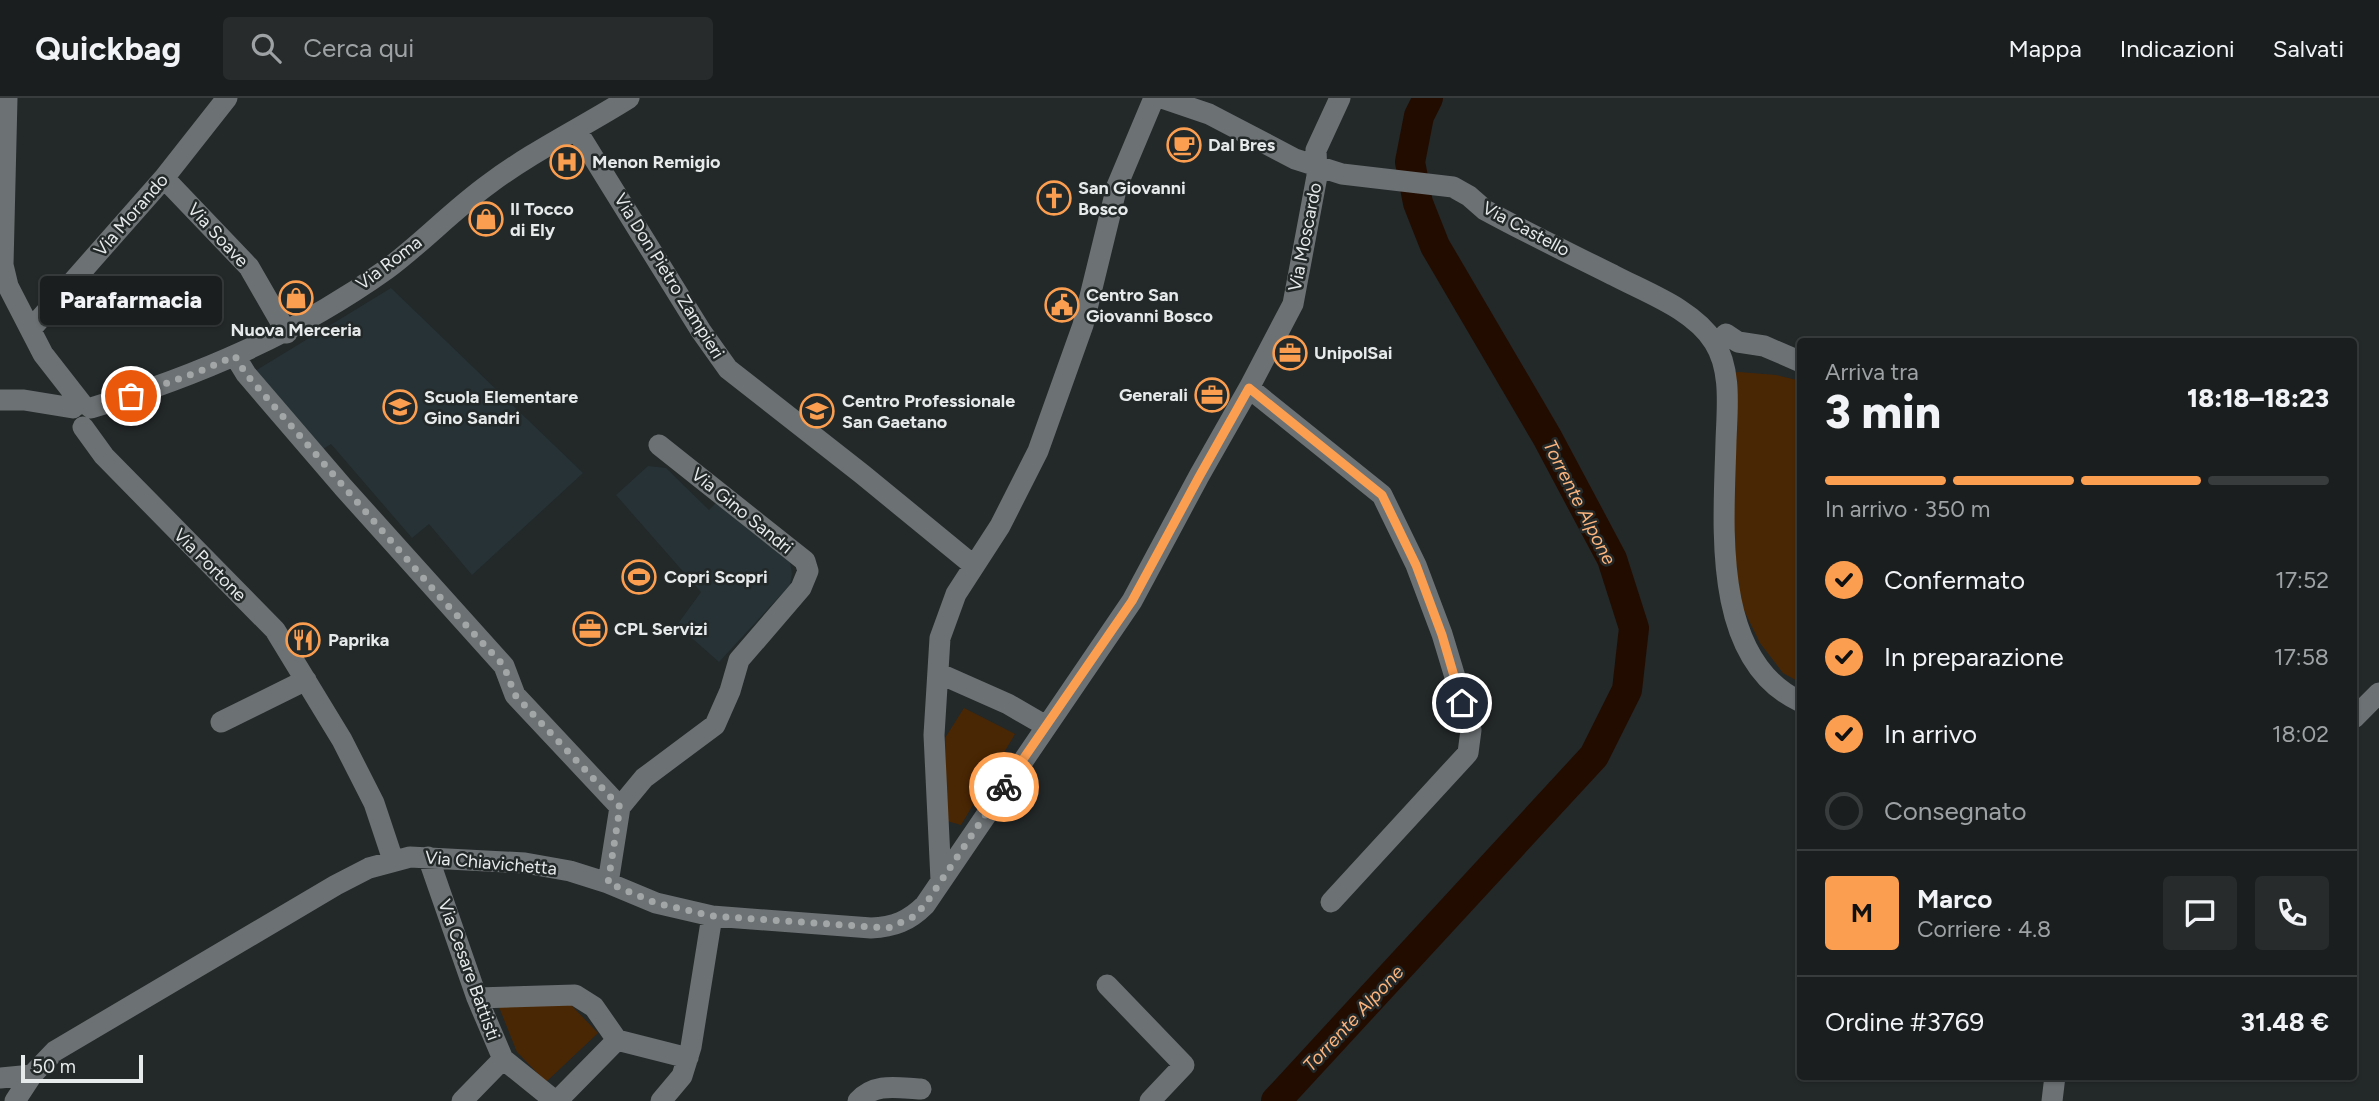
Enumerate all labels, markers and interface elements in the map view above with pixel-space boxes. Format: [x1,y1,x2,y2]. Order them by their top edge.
search box [223,17,713,80]
text: Quickbag [35,29,181,68]
icon: search [247,29,285,67]
text: Cerca qui [303,32,414,64]
text: Mappa [2009,34,2082,63]
text: Indicazioni [2120,34,2235,63]
text: Salvati [2273,34,2344,63]
cafe icon: Dal Bres [1165,126,1203,164]
place label: Dal Bres [1208,134,1276,156]
hospital icon: Menon Remigio [548,143,586,181]
place label: Menon Remigio [592,151,721,173]
street label: Via Morando [89,169,173,261]
place label: San Giovanni Bosco [1078,177,1186,220]
church icon: San Giovanni Bosco [1035,179,1073,217]
street label: Via Moscardo [1284,181,1326,293]
street label: Via Don Pietro Zampieri [609,189,729,363]
street label: Via Castello [1479,197,1573,261]
street label: Via Soave [183,198,253,272]
place label: Il Tocco di Ely [510,198,574,241]
shop icon: Il Tocco di Ely [467,200,505,238]
street label: Via Roma [352,231,426,295]
callout: Parafarmacia [40,277,222,326]
shop icon: Nuova Merceria [277,279,315,317]
place label: Centro San Giovanni Bosco [1086,284,1213,327]
text: Parafarmacia [60,286,202,314]
public building icon: Centro San Giovanni Bosco [1043,286,1081,324]
place label: Nuova Merceria [231,319,361,341]
office icon: UnipolSai [1271,334,1309,372]
place label: UnipolSai [1314,342,1393,364]
text: Arriva tra [1825,358,1919,386]
pin [101,366,161,426]
office icon: Generali [1193,376,1231,414]
icon: bag [112,377,150,415]
text: 18:18–18:23 [2187,382,2329,414]
place label: Generali [1119,384,1188,406]
text: 3 min [1825,384,1941,440]
place label: Scuola Elementare Gino Sandri [424,386,578,429]
school or university icon: Scuola Elementare Gino Sandri [381,388,419,426]
place label: Centro Professionale San Gaetano [842,390,1015,433]
school or university icon: Centro Professionale San Gaetano [798,392,836,430]
water label: Torrente Alpone [1538,436,1621,569]
street label: Via Gino Sandri [687,463,797,559]
text: In arrivo · 350 m [1825,495,1990,523]
street label: Via Portone [169,524,251,606]
sports icon: Copri Scopri [620,558,658,596]
icon: check [1825,561,1863,599]
text: Confermato [1884,564,2025,596]
place label: Copri Scopri [664,566,768,588]
text: 17:52 [2275,566,2329,594]
office icon: CPL Servizi [571,610,609,648]
place label: CPL Servizi [614,618,708,640]
restaurant icon: Paprika [284,621,322,659]
place label: Paprika [328,629,389,651]
icon: check [1825,638,1863,676]
text: In preparazione [1884,641,2064,673]
text: 17:58 [2274,643,2329,671]
pin [1432,673,1492,733]
icon: home [1443,684,1481,722]
icon: check [1825,715,1863,753]
text: In arrivo [1884,718,1977,750]
text: 18:02 [2272,720,2329,748]
courier [969,752,1039,822]
icon: bike [985,768,1023,806]
text: Consegnato [1884,795,2027,827]
street label: Via Chiavichetta [424,846,558,880]
button: chat [2163,876,2237,950]
button: phone [2255,876,2329,950]
text: Marco [1917,883,1992,915]
street label: Via Cesare Battisti [433,897,505,1043]
text: M [1851,897,1873,929]
text: Corriere · 4.8 [1917,915,2051,943]
water label: Torrente Alpone [1298,960,1409,1076]
text: Ordine #3769 [1825,1006,1984,1038]
text: 31.48 € [2240,1006,2329,1038]
scale bar [21,1052,144,1084]
text: 50 m [32,1055,76,1078]

